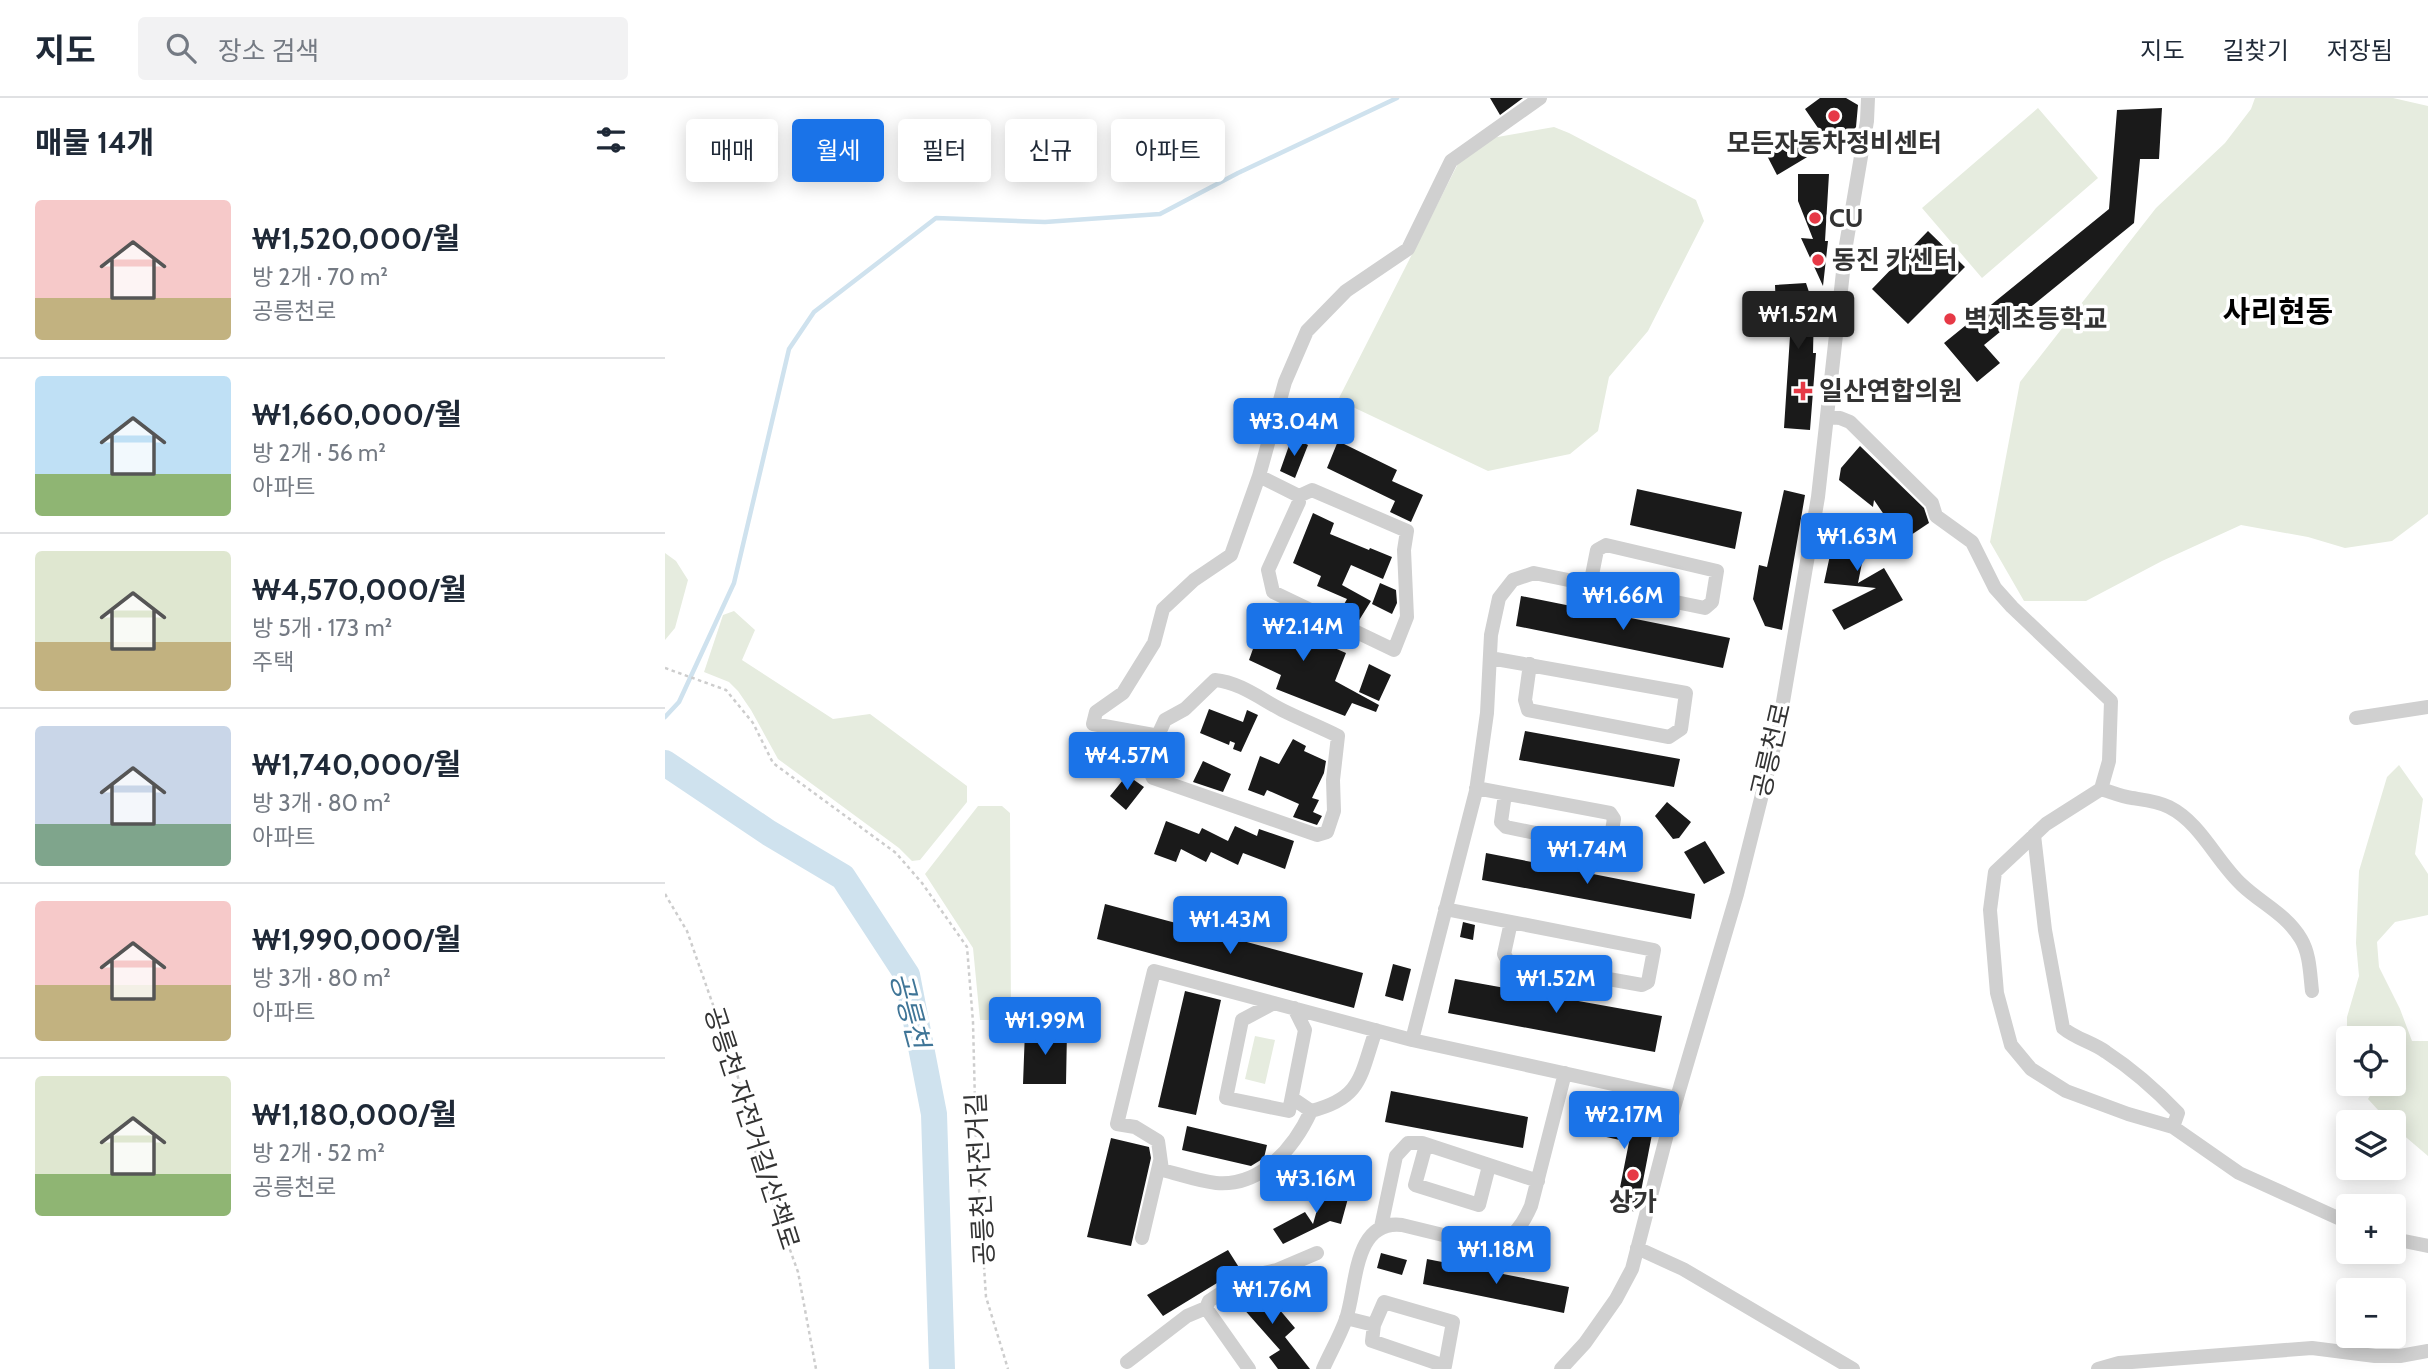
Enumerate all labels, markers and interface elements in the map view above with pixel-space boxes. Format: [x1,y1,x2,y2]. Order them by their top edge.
search box [138,17,628,80]
icon: search [162,29,200,67]
text: 지도 [35,30,96,70]
text: 장소 검색 [218,35,319,67]
text: 지도 [2140,36,2185,65]
text: 길찾기 [2223,36,2289,65]
text: 저장됨 [2327,36,2393,65]
marker: 모든자동차정비센터 [1826,108,1842,124]
chip: 매매 [686,119,778,182]
chip: 월세 [792,119,884,182]
chip: 필터 [898,119,991,182]
chip: 신규 [1005,119,1097,182]
chip: 아파트 [1111,119,1225,182]
icon: filters [592,121,630,159]
text: 매물 14개 [35,124,154,161]
place label: 모든자동차정비센터 [1726,127,1942,159]
place label: CU [1829,202,1864,234]
marker: CU [1807,210,1823,226]
text: ₩1,520,000/월 [252,220,460,257]
icon: home [91,228,175,312]
place label: 동진 카센터 [1832,244,1957,276]
marker: 동진 카센터 [1810,252,1826,268]
text: 방 2개 · 70 m² [252,263,388,291]
pin: ₩1.52M [1741,292,1855,351]
district label: 사리현동 [2223,293,2333,330]
text: 공릉천로 [252,297,337,325]
text: ₩1.52M [1758,300,1838,328]
place label: 벽제초등학교 [1964,303,2108,335]
marker: 벽제초등학교 [1942,311,1958,327]
place label: 일산연합의원 [1819,375,1963,407]
marker: 일산연합의원 [1793,381,1813,401]
text: ₩1,660,000/월 [252,396,462,433]
pin: ₩3.04M [1237,398,1351,458]
icon: home [91,404,175,488]
text: ₩3.04M [1249,407,1339,435]
text: 방 2개 · 56 m² [252,439,386,467]
text: 아파트 [252,473,315,501]
pin: ₩1.63M [1800,514,1914,573]
text: ₩1.63M [1817,522,1897,550]
text: ₩4,570,000/월 [252,571,467,608]
pin: ₩1.66M [1566,573,1680,632]
icon: home [91,579,175,663]
text: ₩1.66M [1583,581,1663,609]
pin: ₩2.14M [1246,603,1360,663]
text: ₩2.14M [1262,612,1344,640]
text: 방 5개 · 173 m² [252,614,392,642]
text: 주택 [252,648,294,676]
street label: 공릉천로 [1745,700,1797,800]
pin: ₩4.57M [1070,732,1184,792]
text: ₩4.57M [1085,741,1169,769]
text: ₩1,740,000/월 [252,746,461,783]
icon: home [91,754,175,838]
text: 방 3개 · 80 m² [252,789,391,817]
text: 아파트 [252,823,315,851]
pin: ₩1.74M [1530,826,1644,886]
text: ₩1.74M [1547,835,1627,863]
pin: ₩1.43M [1173,896,1287,956]
text: ₩1.43M [1189,905,1271,933]
text: ₩1,990,000/월 [252,921,461,958]
icon: home [91,929,175,1013]
pin: ₩1.52M [1499,956,1613,1015]
text: 방 3개 · 80 m² [252,964,391,992]
text: ₩1.52M [1516,964,1596,992]
water label: 공릉천 [884,968,937,1055]
text: 아파트 [252,998,315,1026]
pin: ₩1.99M [988,998,1102,1057]
street label: 공릉천 자전거길/산책로 [698,1003,806,1253]
text: ₩1.99M [1005,1006,1085,1034]
map controls [2336,1026,2406,1348]
button: locate [2336,1026,2406,1096]
pin: ₩2.17M [1567,1091,1681,1151]
street label: 공릉천 자전거길 [959,1092,1001,1266]
text: ₩1,180,000/월 [252,1096,457,1133]
text: ₩2.17M [1585,1100,1663,1128]
icon: home [91,1104,175,1188]
button: layers [2336,1110,2406,1180]
text: 방 2개 · 52 m² [252,1139,385,1167]
pin: ₩3.16M [1259,1156,1373,1215]
text: ₩3.16M [1276,1164,1356,1192]
marker: 상가 [1625,1167,1641,1183]
text: 공릉천로 [252,1173,337,1201]
place label: 상가 [1609,1186,1657,1218]
button: + [2336,1194,2406,1264]
pin: ₩1.18M [1439,1226,1553,1286]
text: ₩1.18M [1458,1235,1534,1263]
pin: ₩1.76M [1215,1266,1329,1326]
text: ₩1.76M [1232,1275,1312,1303]
button: − [2336,1278,2406,1348]

